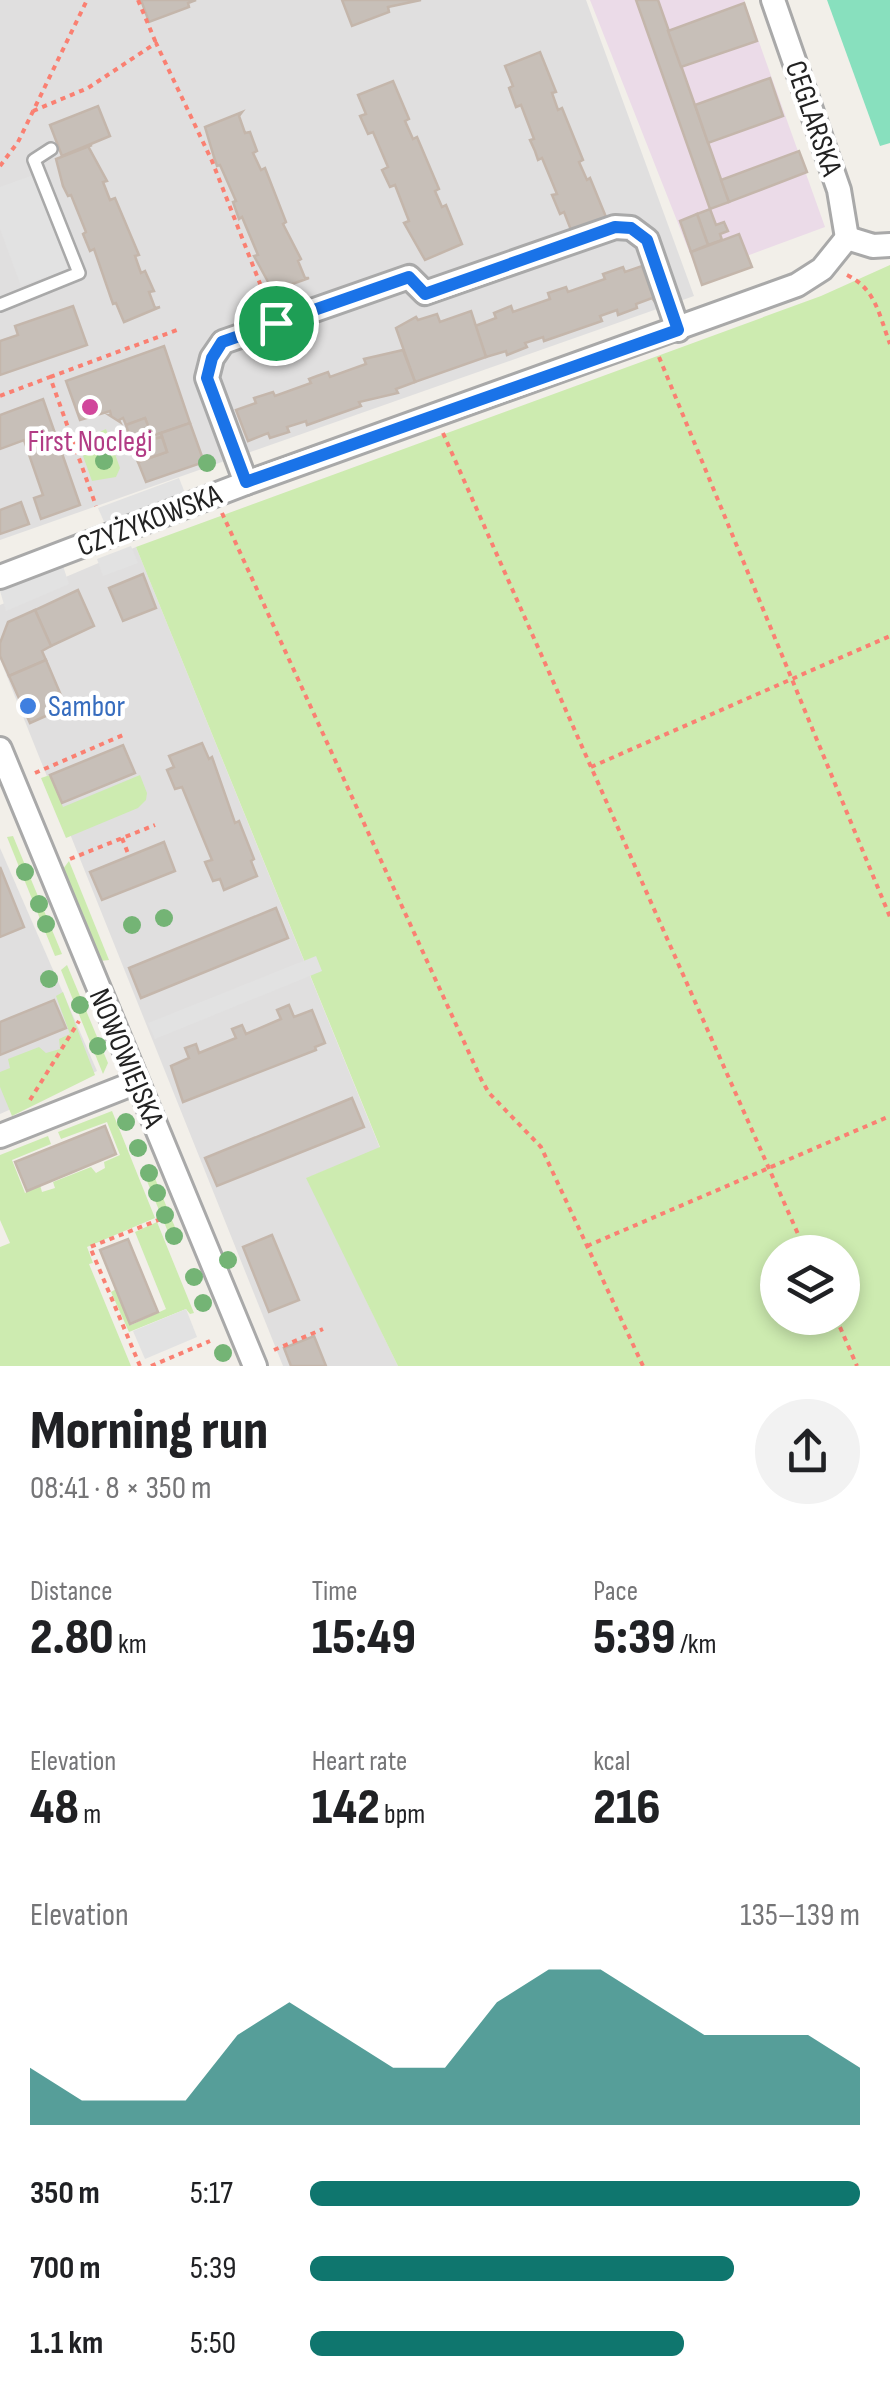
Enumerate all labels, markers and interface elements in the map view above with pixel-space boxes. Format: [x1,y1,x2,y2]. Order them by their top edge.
street label: CEGLARSKA [777,56,849,181]
pin [234,281,319,366]
icon: arrive [249,296,304,351]
marker: First Noclegi [79,396,101,418]
place label: First Noclegi [27,424,153,460]
street label: CZYŻYKOWSKA [72,477,227,565]
place label: Sambor [48,689,126,725]
marker: Sambor [17,695,39,717]
street label: NOWOWIEJSKA [81,984,171,1133]
map controls [760,1235,860,1335]
button: layers [760,1235,860,1335]
text: Morning run [30,1398,268,1465]
button: share [755,1399,860,1504]
text: 08:41 · 8 × 350 m [30,1469,212,1508]
text: Distance [30,1575,113,1608]
text: Time [312,1575,357,1608]
text: Pace [593,1575,638,1608]
text: 2.80 [30,1608,114,1668]
text: 15:49 [312,1608,416,1668]
text: 5:39 [593,1608,675,1668]
text: km [114,1628,147,1661]
text: /km [675,1628,716,1661]
text: Elevation [30,1745,116,1778]
text: Heart rate [312,1745,407,1778]
text: kcal [593,1745,630,1778]
text: 48 [30,1778,79,1838]
text: 142 [312,1778,380,1838]
text: 216 [593,1778,661,1838]
text: m [79,1798,101,1831]
text: bpm [380,1798,425,1831]
text: Elevation [30,1896,129,1935]
text: 135–139 m [740,1896,860,1935]
text: 350 m [30,2174,100,2213]
text: 5:17 [190,2174,233,2213]
text: 700 m [30,2249,101,2288]
text: 5:39 [190,2249,236,2288]
text: 1.1 km [30,2324,103,2363]
text: 5:50 [190,2324,236,2363]

